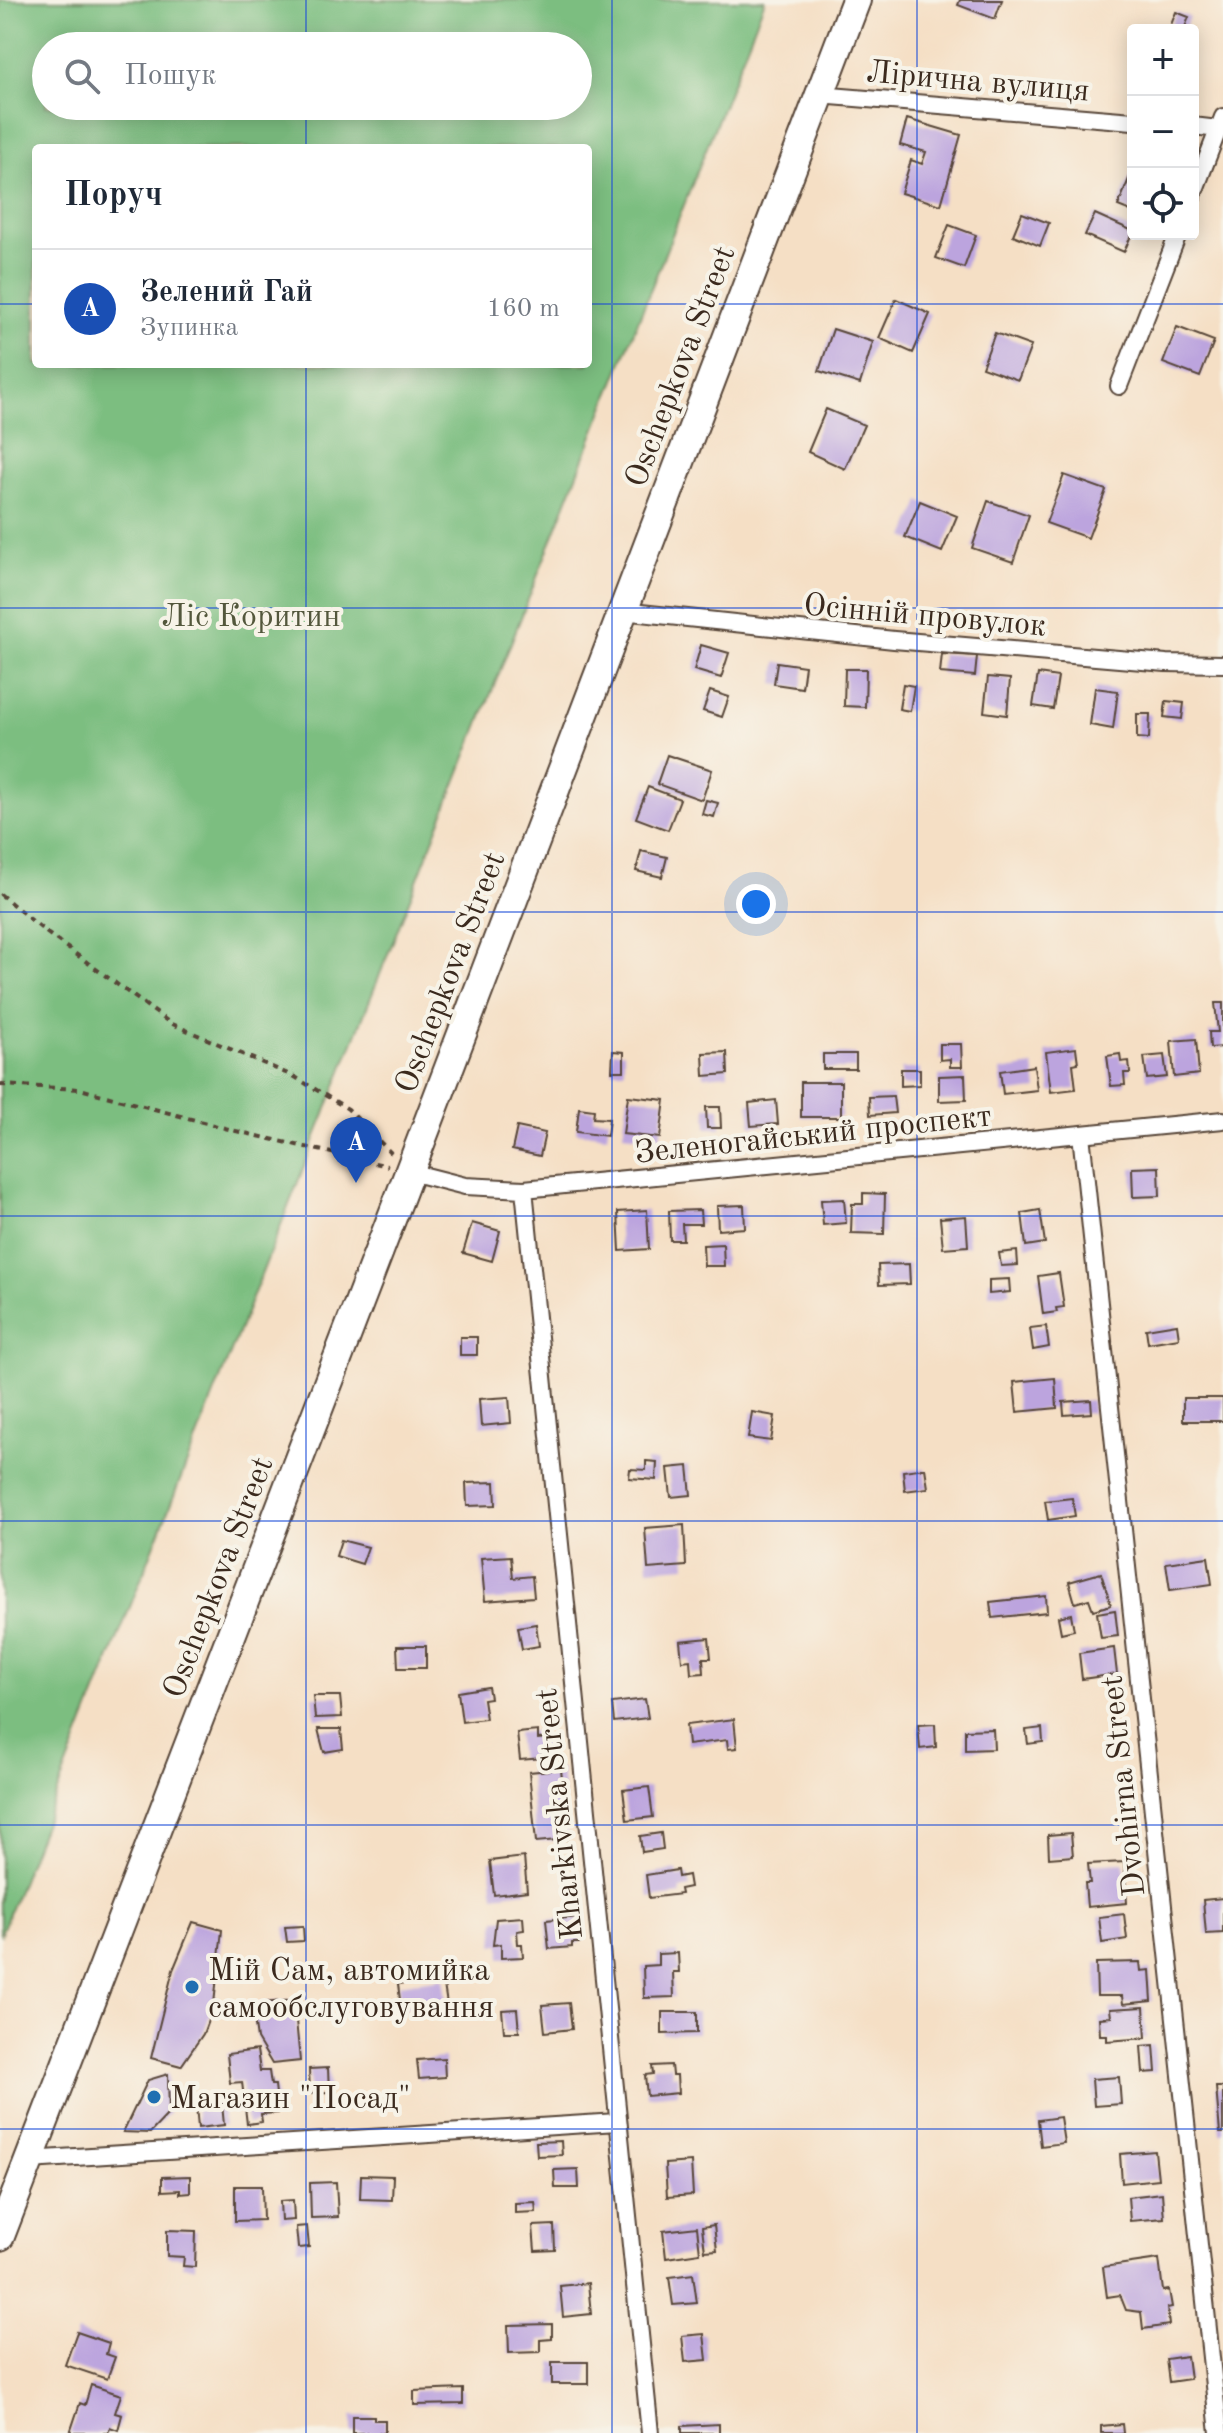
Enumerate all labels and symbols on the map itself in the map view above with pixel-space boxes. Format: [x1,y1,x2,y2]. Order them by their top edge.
street label: Лірична вулиця [865,57,1091,109]
street label: Oschepkova Street [621,242,743,492]
street label: Осінній провулок [802,590,1047,644]
park label: Ліс Коритин [161,602,341,634]
street label: Oschepkova Street [391,848,513,1098]
your location [736,884,776,924]
street label: Зеленогайський проспект [633,1101,993,1171]
pin: A [330,1117,382,1183]
street label: Oschepkova Street [159,1453,281,1703]
street label: Dvohirna Street [1097,1673,1153,1898]
street label: Kharkivska Street [532,1686,590,1941]
place label: Мій Сам, автомийка самообслуговування [208,1956,494,2025]
marker: Мій Сам, автомийка самообслуговування [183,1978,201,1996]
place label: Магазин "Посад" [170,2084,411,2116]
marker: Магазин "Посад" [145,2088,163,2106]

